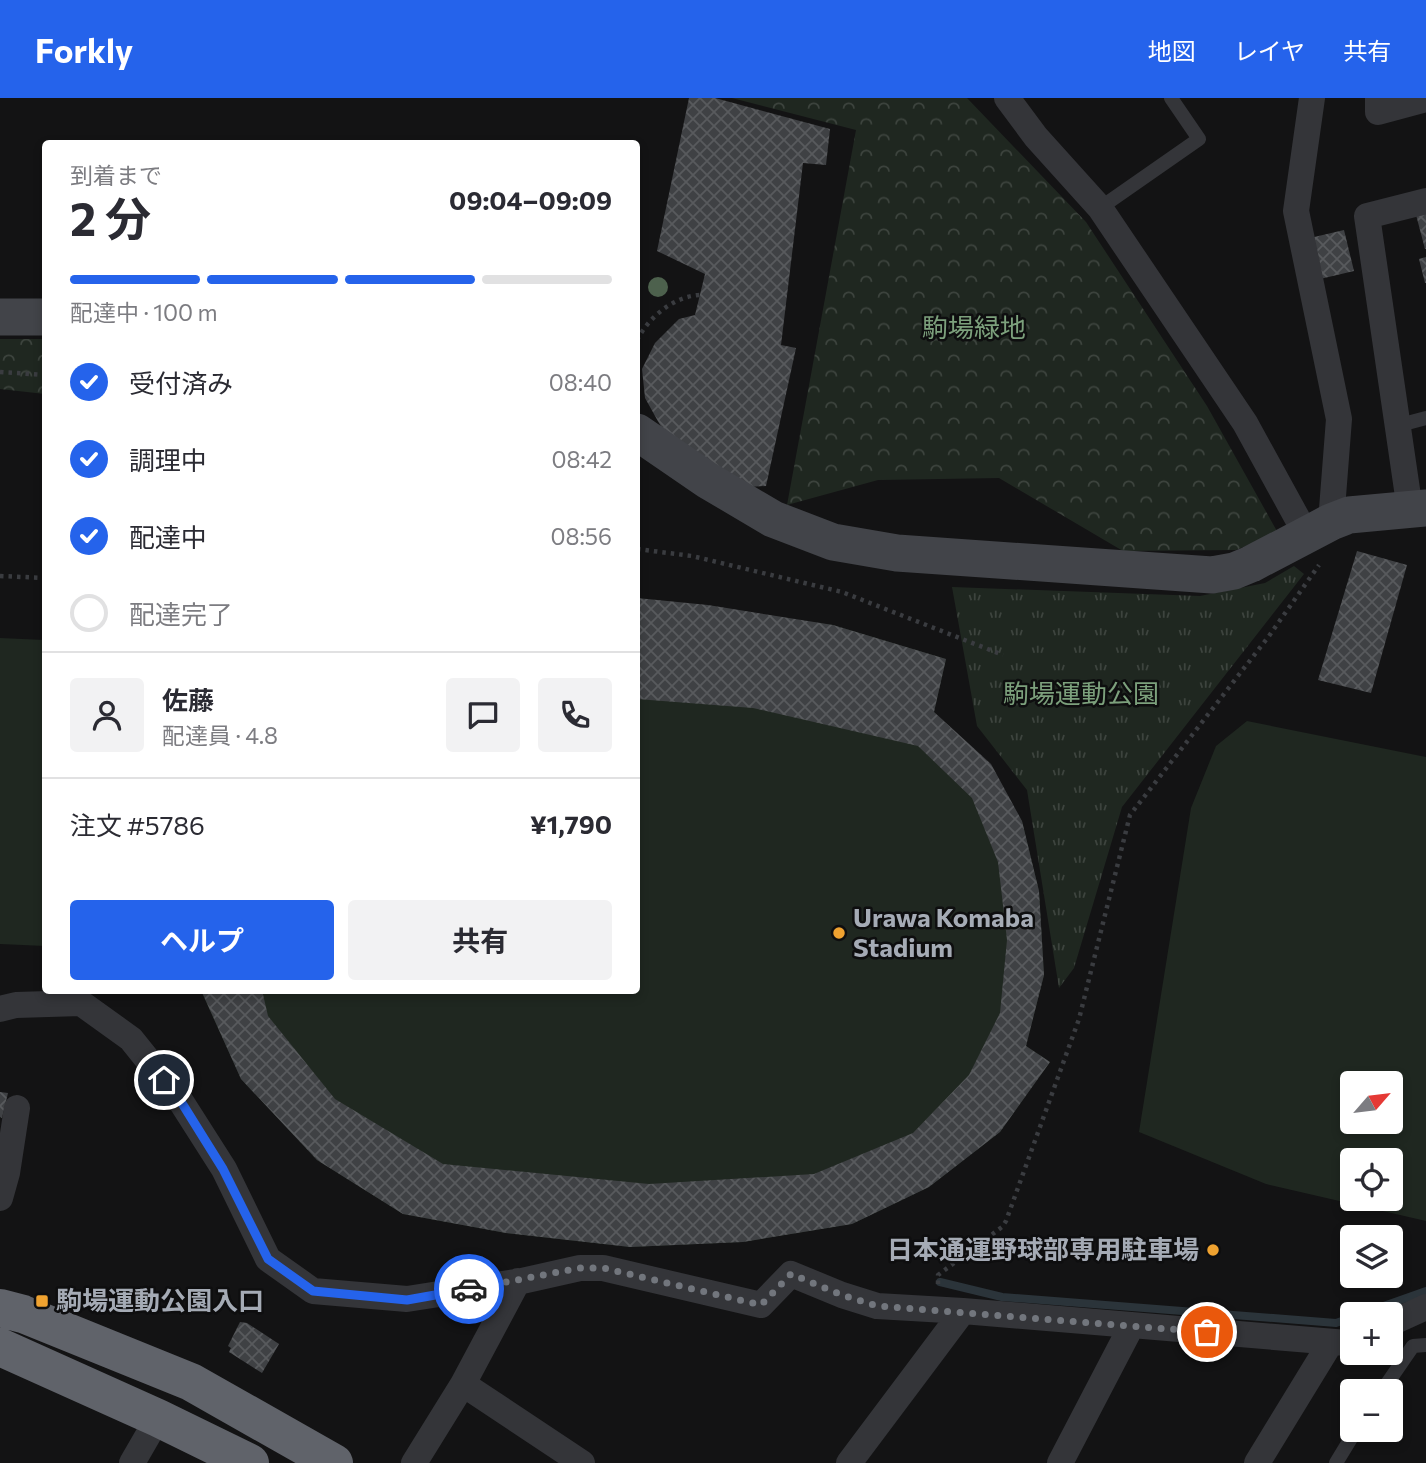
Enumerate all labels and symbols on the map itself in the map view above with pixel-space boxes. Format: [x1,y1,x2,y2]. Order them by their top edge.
park label: 駒場緑地 [922,311,1026,342]
park label: 駒場運動公園 [1003,677,1159,708]
place label: Urawa Komaba Stadium [853,901,1034,962]
marker: Urawa Komaba Stadium [831,925,847,941]
pin [134,1050,194,1110]
north arrow [1340,1071,1404,1134]
place label: 日本通運野球部専用駐車場 [887,1233,1199,1264]
marker: 日本通運野球部専用駐車場 [1205,1242,1221,1258]
courier [434,1254,504,1324]
place label: 駒場運動公園入口 [56,1284,264,1315]
marker: 駒場運動公園入口 [34,1293,50,1309]
pin [1177,1302,1237,1362]

